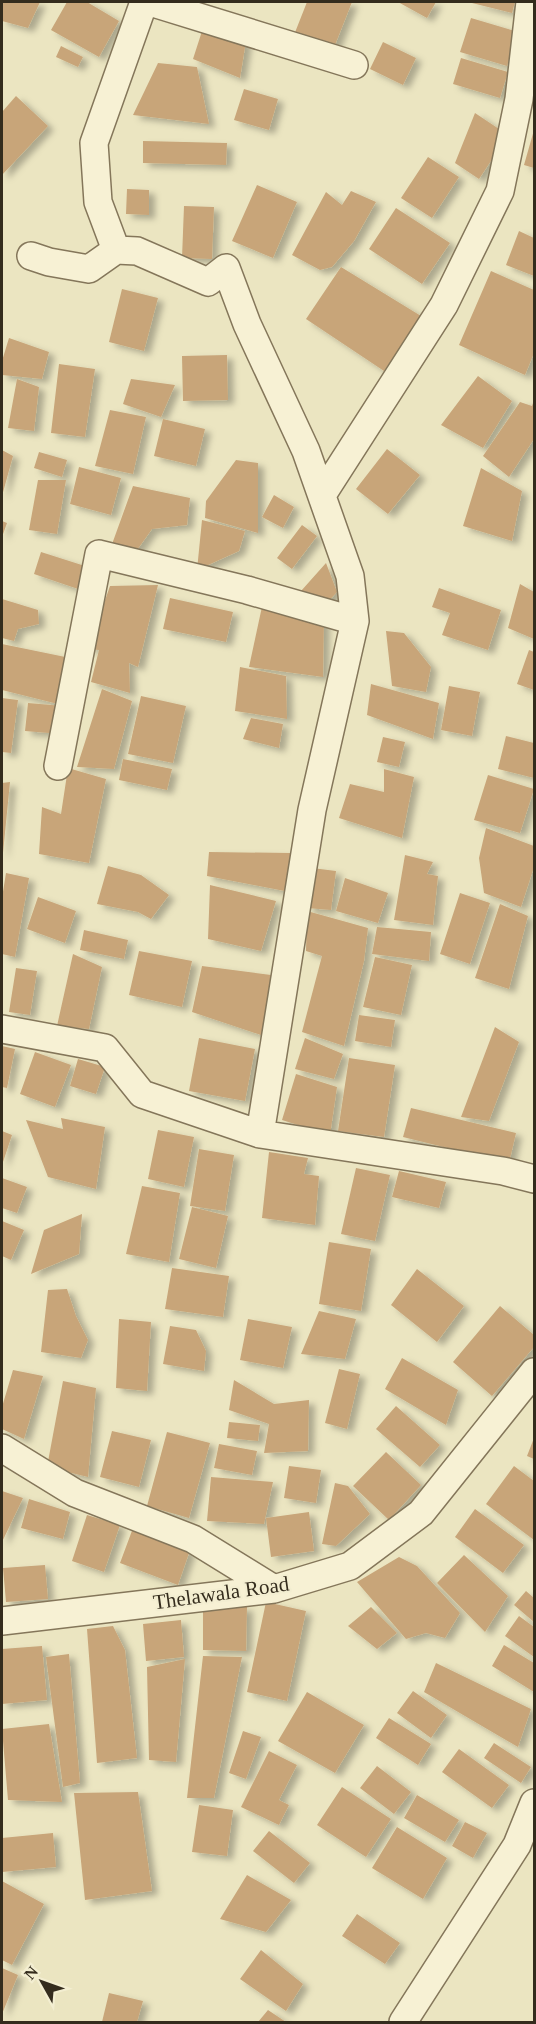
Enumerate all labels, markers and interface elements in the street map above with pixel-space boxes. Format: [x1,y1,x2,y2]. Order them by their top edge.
street label: Thelawala Road [151,1572,291,1614]
north arrow [12,1952,72,2012]
text: N [21,1962,41,1983]

